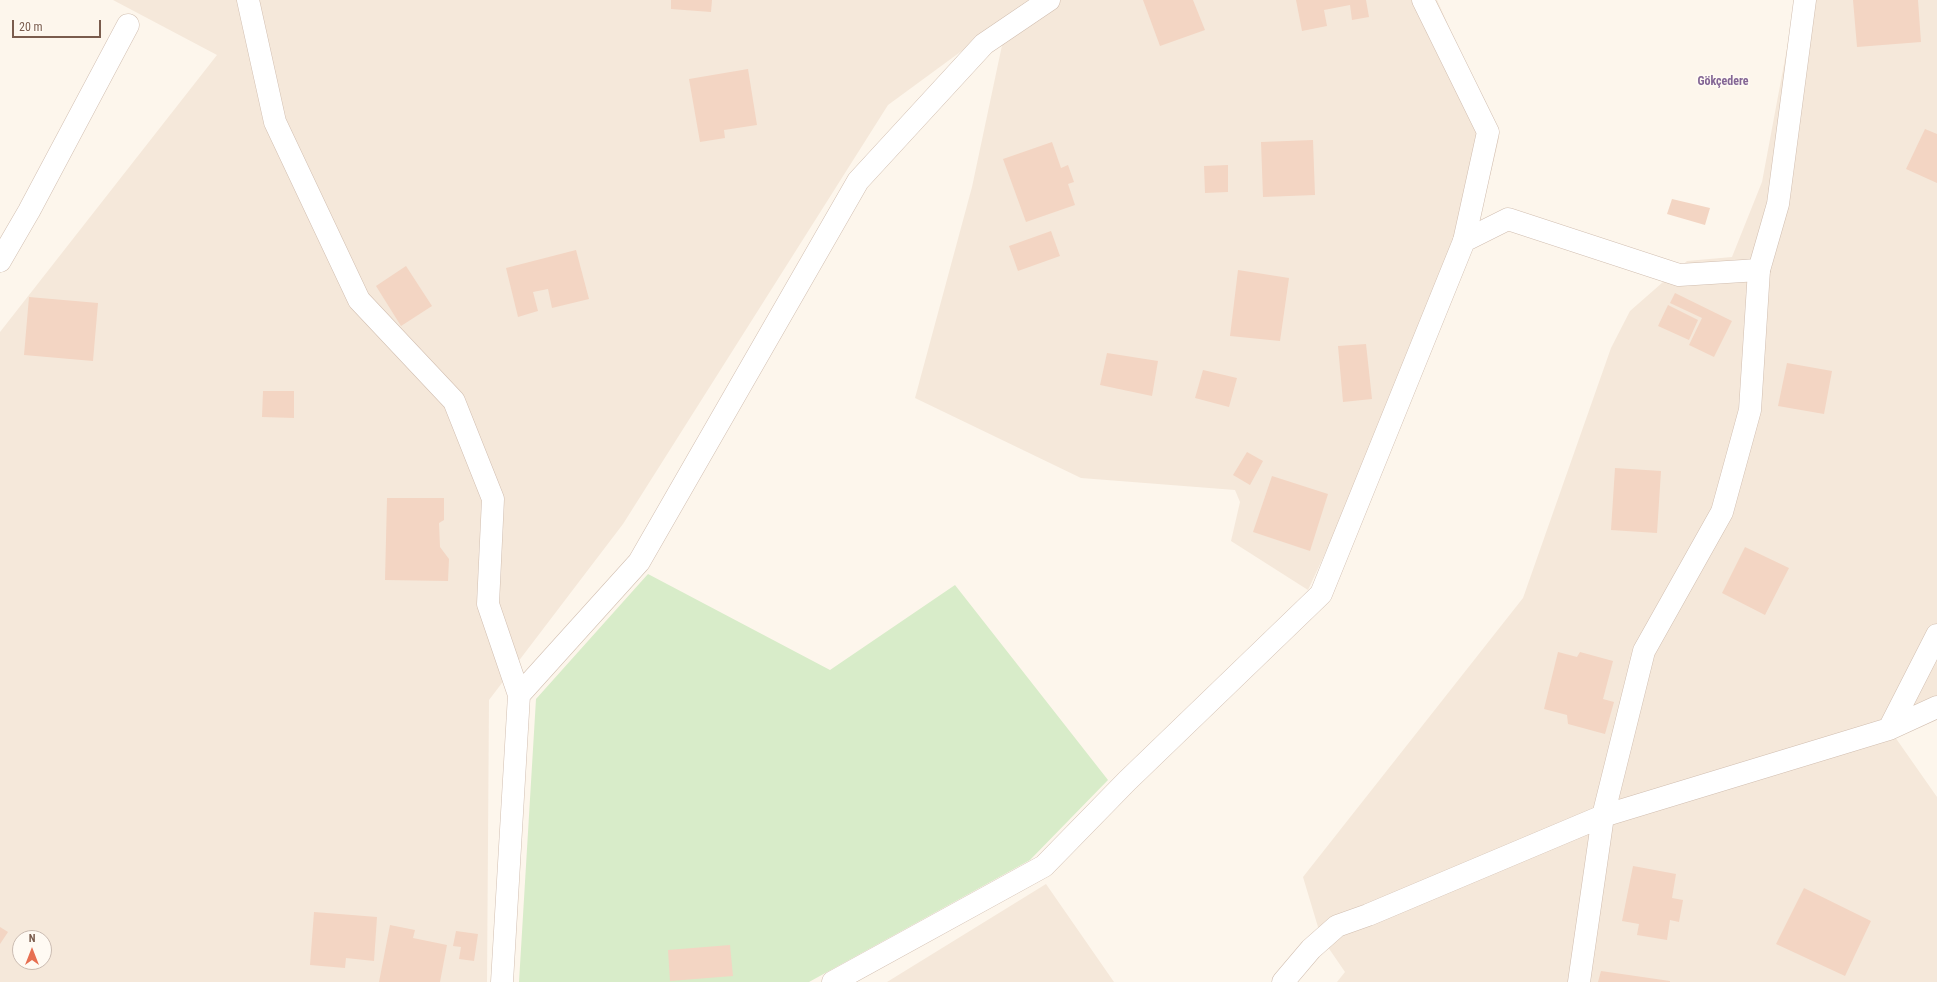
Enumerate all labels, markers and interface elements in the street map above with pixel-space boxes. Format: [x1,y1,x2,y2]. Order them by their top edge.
scale bar [14,12,103,38]
text: 20 m [19,20,43,34]
district label: Gökçedere [1697,75,1749,89]
north arrow [12,930,52,970]
text: N [29,932,35,945]

